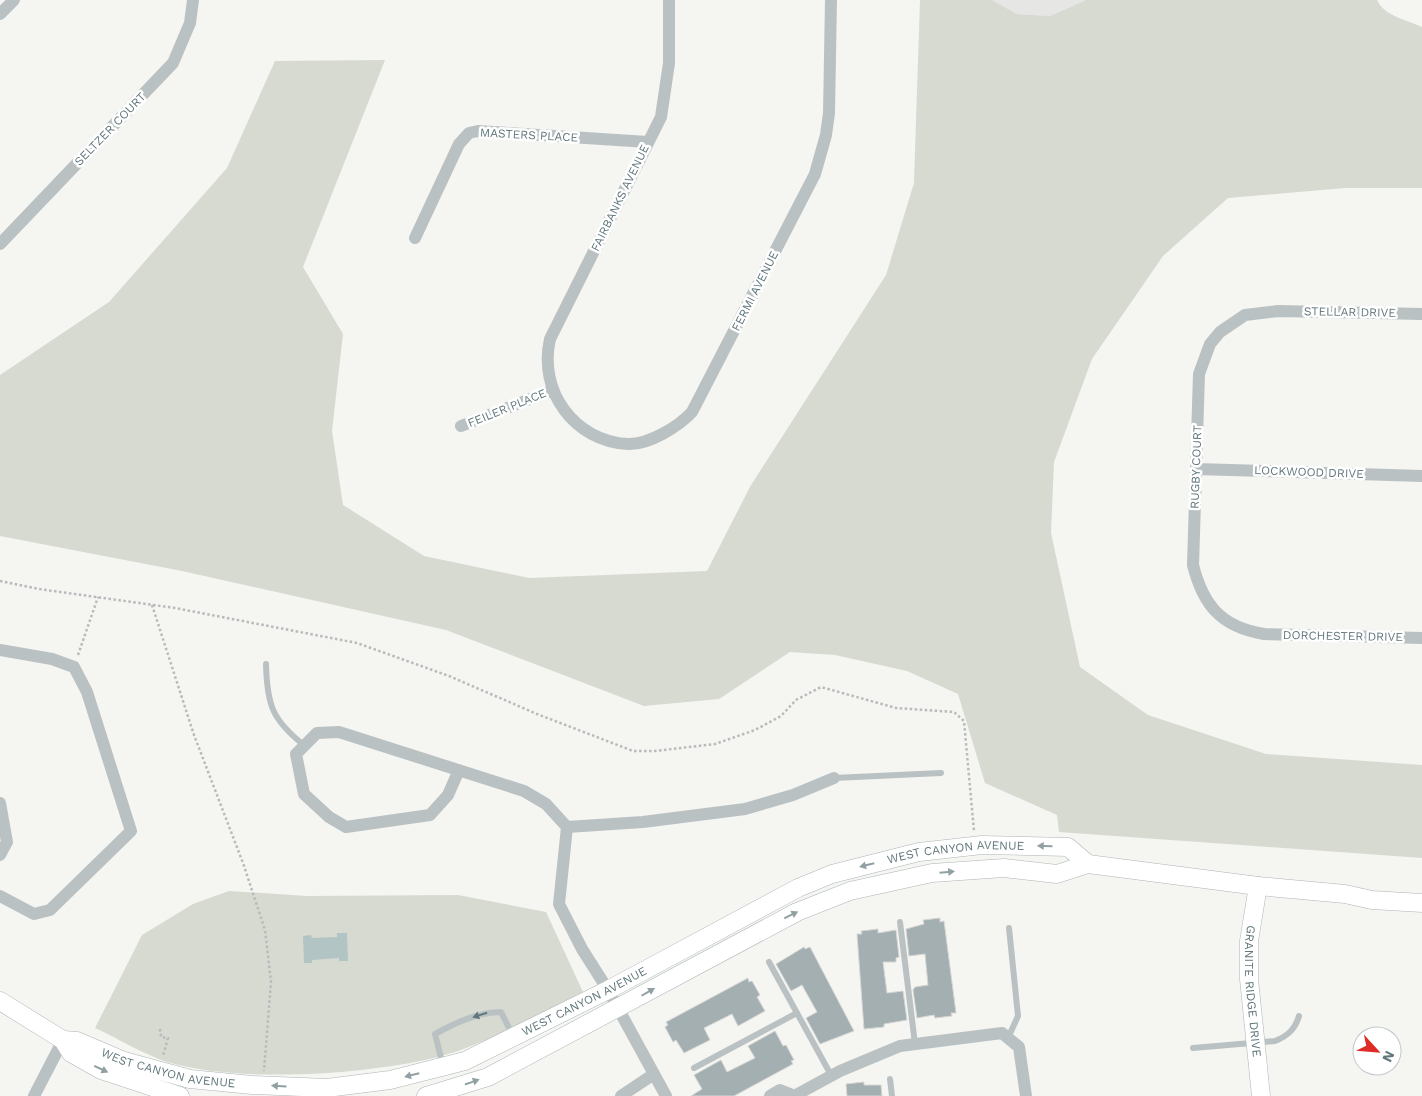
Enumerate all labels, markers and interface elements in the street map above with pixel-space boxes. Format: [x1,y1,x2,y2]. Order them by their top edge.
street label: SELTZER COURT [72,90,148,168]
street label: MASTERS PLACE [480,125,579,145]
street label: FAIRBANKS AVENUE [588,142,652,254]
street label: FERMI AVENUE [729,248,781,333]
street label: STELLAR DRIVE [1304,304,1397,320]
street label: FEILER PLACE [466,386,549,430]
street label: RUGBY COURT [1188,425,1204,509]
street label: LOCKWOOD DRIVE [1254,463,1364,481]
street label: DORCHESTER DRIVE [1283,628,1404,644]
street label: WEST CANYON AVENUE [886,838,1025,867]
one-way arrow [1037,842,1053,850]
one-way arrow [860,861,875,869]
one-way arrow [939,868,955,876]
one-way arrow [784,911,799,920]
street label: GRANITE RIDGE DRIVE [1242,924,1264,1058]
street label: WEST CANYON AVENUE [519,963,649,1039]
one-way arrow [641,988,655,996]
one-way arrow [473,1012,488,1020]
north arrow [1352,1026,1402,1076]
street label: WEST CANYON AVENUE [99,1045,236,1090]
text: N [1379,1049,1398,1065]
one-way arrow [94,1065,108,1073]
one-way arrow [405,1071,420,1079]
one-way arrow [465,1078,480,1085]
one-way arrow [270,1082,286,1090]

